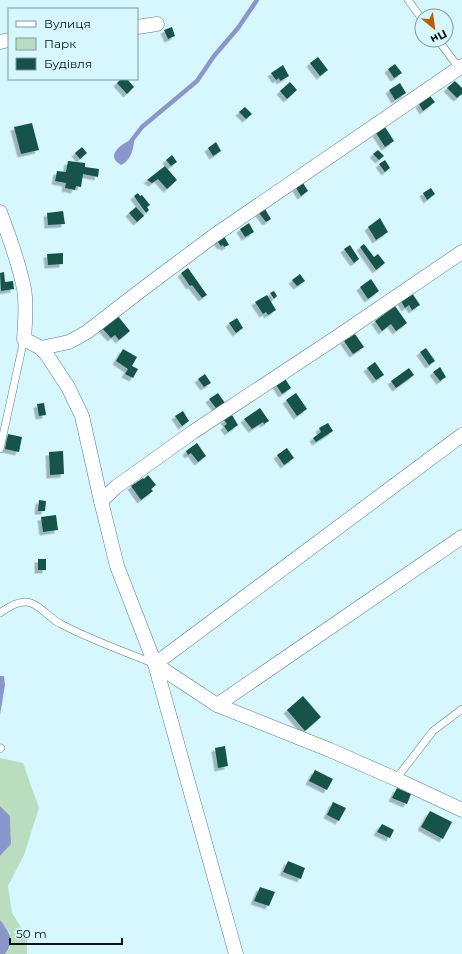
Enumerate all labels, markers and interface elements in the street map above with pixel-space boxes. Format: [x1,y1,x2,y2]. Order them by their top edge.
legend [8,8,138,80]
north arrow [414,8,454,48]
text: Вулиця [44,16,91,31]
text: Пн [428,27,449,47]
text: Парк [44,36,76,51]
text: Будівля [44,56,92,71]
scale bar [10,920,122,946]
text: 50 m [16,926,47,941]

